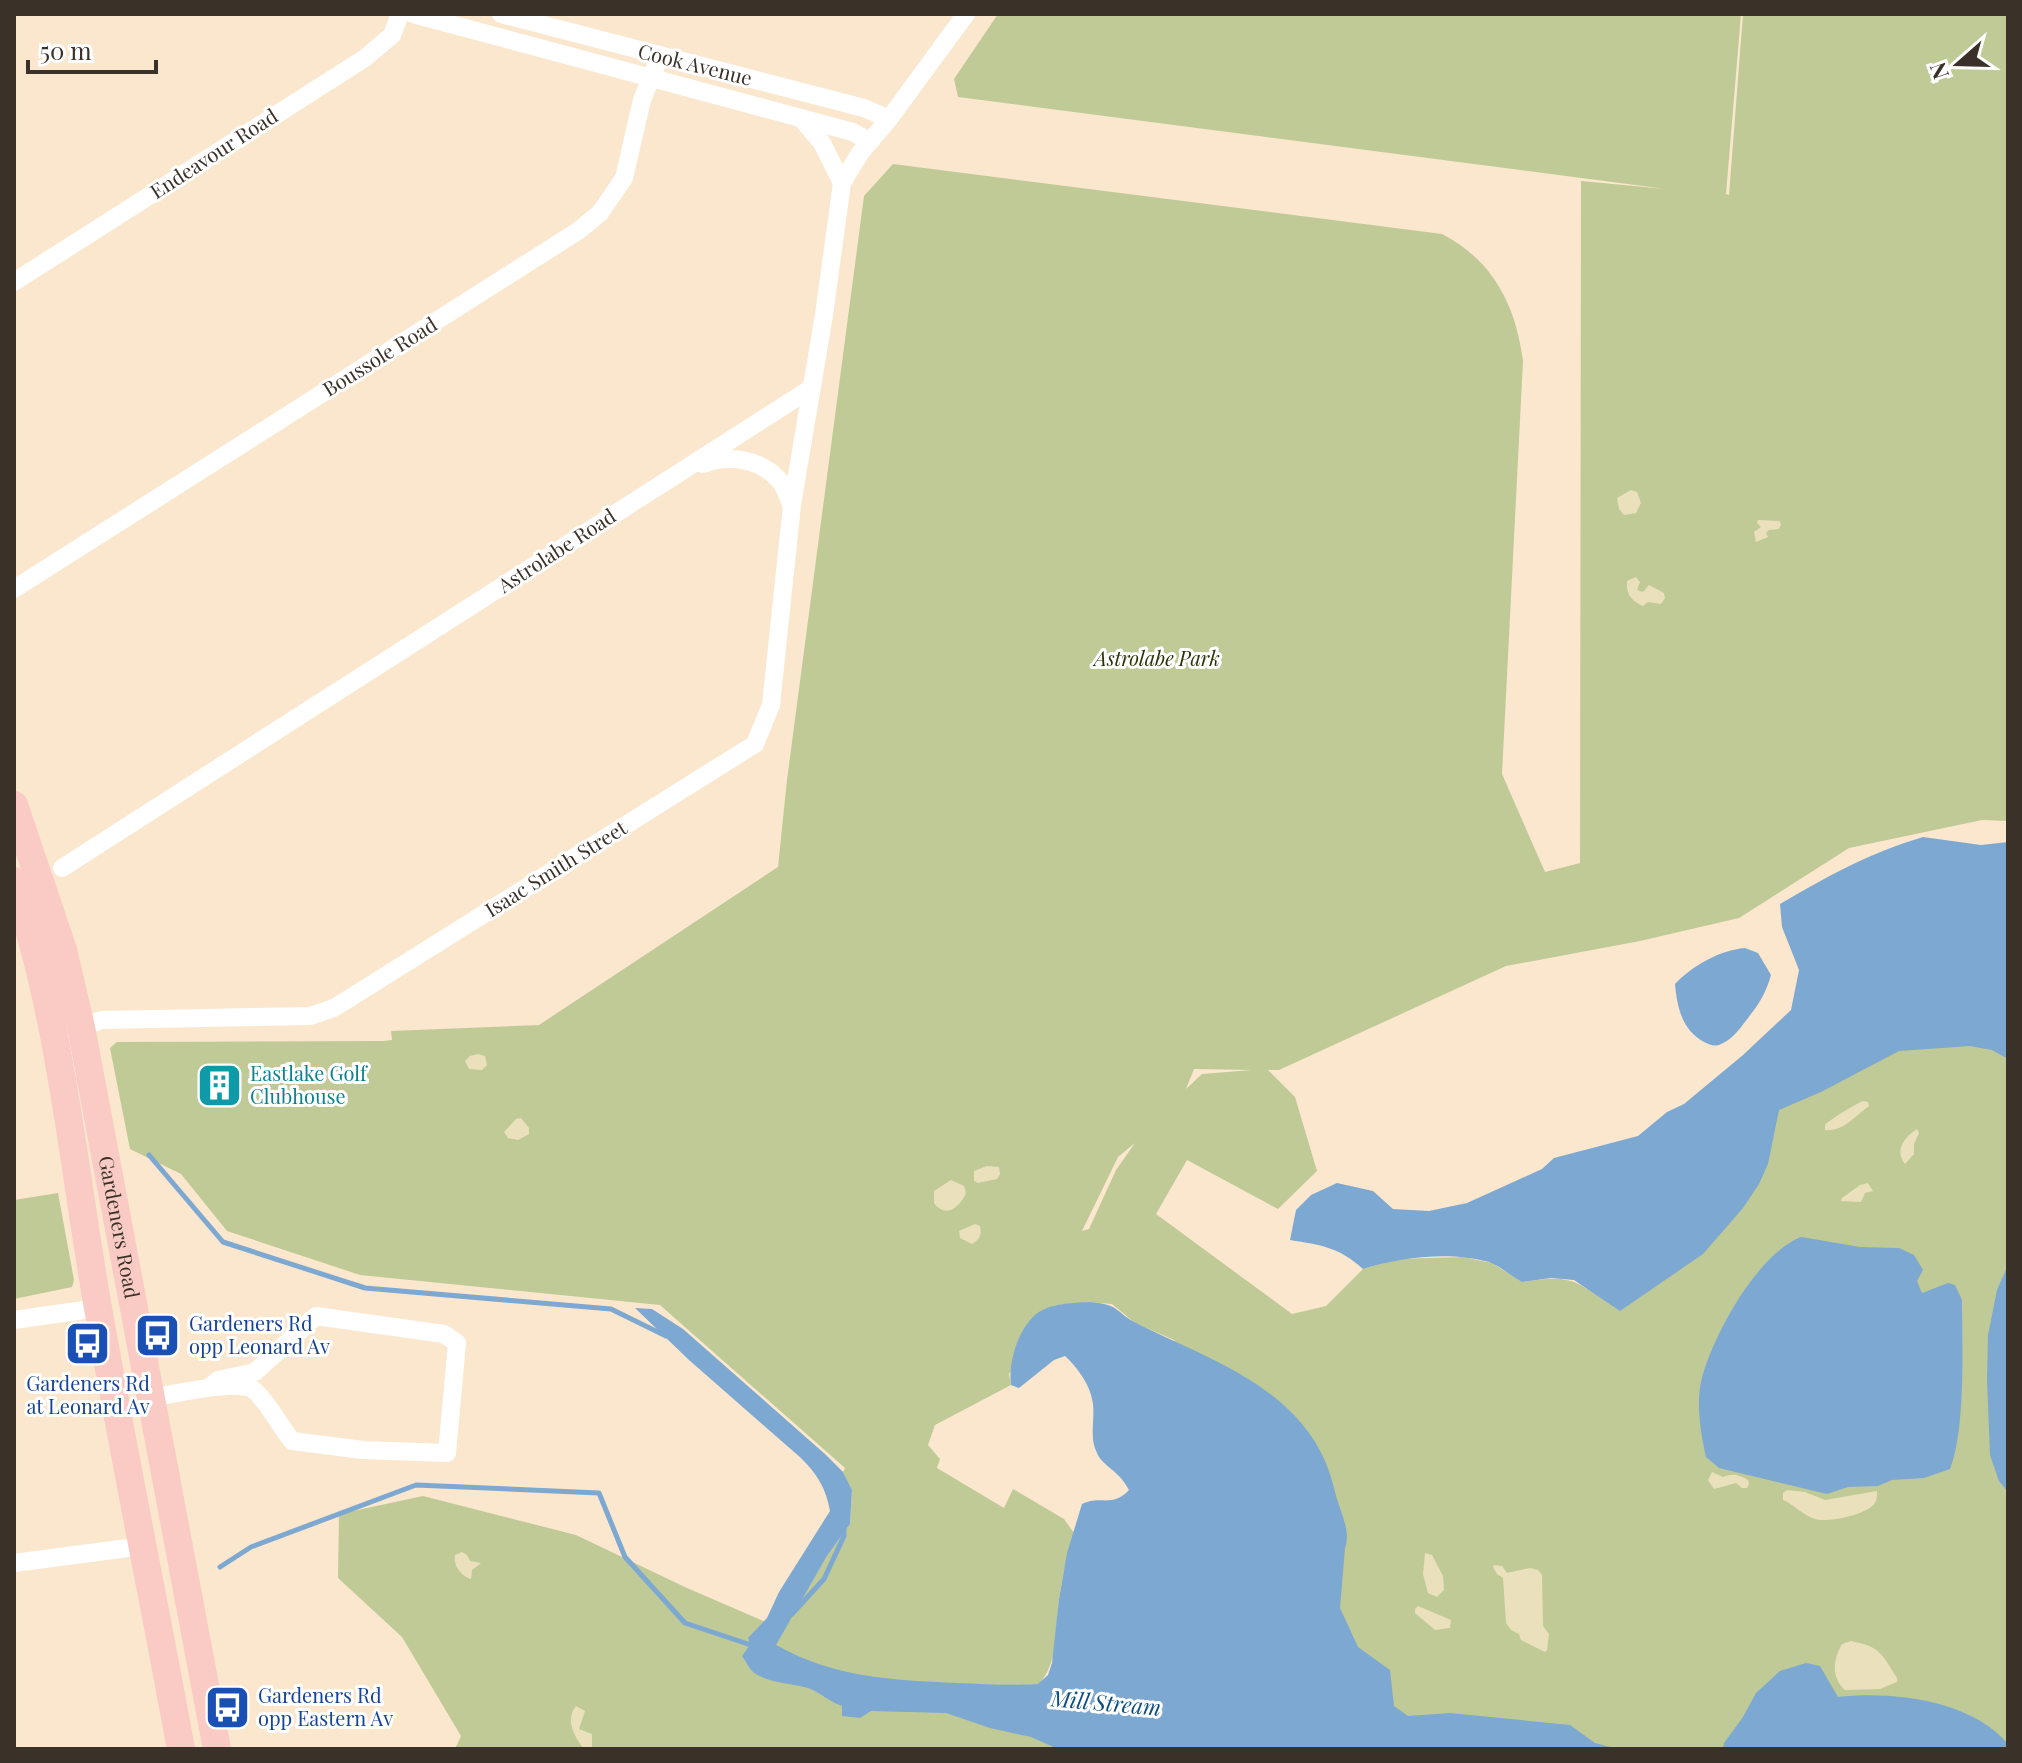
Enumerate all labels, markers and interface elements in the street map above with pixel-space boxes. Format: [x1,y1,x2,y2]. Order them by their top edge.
scale bar [28,24,156,74]
north arrow [1918,24,1998,104]
text: 50 m [40,34,92,66]
street label: Cook Avenue [636,36,755,91]
text: N [1921,58,1955,84]
street label: Endeavour Road [144,101,282,204]
street label: Boussole Road [317,310,442,402]
street label: Astrolabe Road [491,501,621,598]
park label: Astrolabe Park [1092,644,1220,671]
street label: Isaac Smith Street [479,813,632,922]
place label: Eastlake Golf Clubhouse [250,1059,368,1109]
building icon: Eastlake Golf Clubhouse [195,1062,243,1110]
street label: Gardeners Road [94,1153,147,1301]
place label: Gardeners Rd opp Leonard Av [189,1309,330,1359]
bus stop icon: Gardeners Rd opp Leonard Av [134,1312,182,1360]
bus stop icon: Gardeners Rd at Leonard Av [64,1320,112,1368]
place label: Gardeners Rd at Leonard Av [26,1369,150,1419]
place label: Gardeners Rd opp Eastern Av [258,1681,393,1731]
water label: Mill Stream [1049,1682,1162,1722]
bus stop icon: Gardeners Rd opp Eastern Av [203,1683,251,1731]

